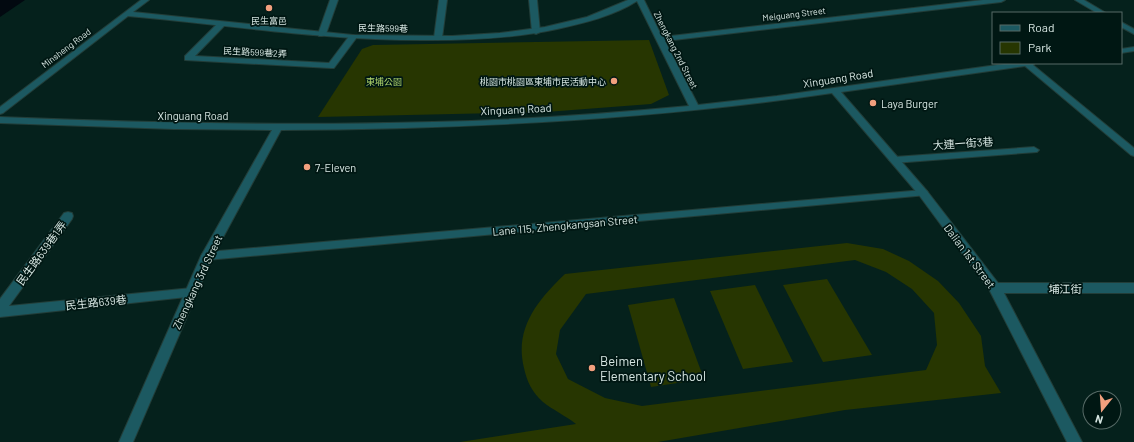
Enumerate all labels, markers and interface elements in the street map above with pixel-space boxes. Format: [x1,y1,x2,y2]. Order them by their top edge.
marker: 民生富邑 [264,3,274,13]
street label: Meiguang Street [762,5,826,23]
street label: Zhengkang 2nd Street [652,9,700,91]
legend [992,12,1122,64]
place label: 民生富邑 [251,15,287,26]
text: Road [1028,20,1055,34]
street label: 民生路599巷 [358,22,408,34]
street label: Minsheng Road [39,26,93,70]
text: Park [1028,40,1052,54]
street label: 民生路599巷2弄 [223,45,287,59]
street label: Xinguang Road [802,66,874,90]
park label: 東埔公園 [366,76,402,87]
place label: 桃園市桃園區東埔市民活動中心 [480,76,606,87]
marker: 桃園市桃園區東埔市民活動中心 [609,76,619,86]
place label: Laya Burger [881,97,938,110]
marker: Laya Burger [868,98,878,108]
street label: Xinguang Road [480,101,552,117]
street label: Xinguang Road [158,109,228,122]
street label: 大連一街3巷 [932,134,994,152]
place label: 7-Eleven [315,161,356,174]
marker: 7-Eleven [302,162,312,172]
street label: Lane 115, Zhengkangsan Street [492,212,638,238]
street label: 民生路639巷1弄 [13,218,69,288]
street label: Dalian 1st Street [942,221,998,291]
street label: Zhengkang 3rd Street [169,233,225,331]
street label: 埔江街 [1049,282,1082,295]
street label: 民生路639巷 [65,292,127,312]
place label: Beimen Elementary School [600,353,706,384]
marker: Beimen Elementary School [587,363,597,373]
north arrow [1082,390,1122,430]
text: N [1094,413,1104,427]

